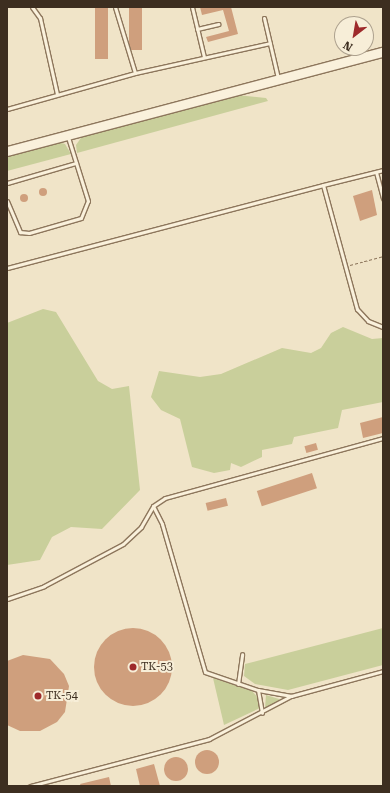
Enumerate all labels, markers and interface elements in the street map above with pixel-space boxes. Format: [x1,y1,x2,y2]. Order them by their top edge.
north arrow [334,16,374,56]
text: N [341,38,355,54]
place label: TK-53 [141,660,173,674]
marker: TK-53 [128,662,138,672]
place label: TK-54 [46,689,78,703]
marker: TK-54 [33,691,43,701]

